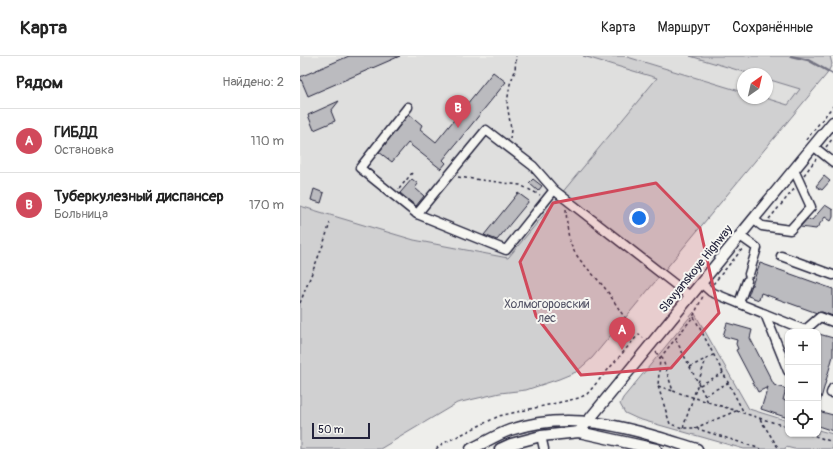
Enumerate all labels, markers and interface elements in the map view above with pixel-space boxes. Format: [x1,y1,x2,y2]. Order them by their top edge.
text: Карта [20,16,67,40]
text: Карта [601,19,636,36]
text: Маршрут [658,19,710,36]
text: Сохранённые [732,19,813,36]
north arrow [737,68,773,104]
text: Рядом [16,72,63,93]
text: Найдено: 2 [222,74,284,90]
pin: B [445,95,471,128]
text: ГИБДД [54,123,97,142]
text: A [25,133,33,149]
text: 110 m [251,133,284,149]
text: Остановка [54,142,114,158]
text: Туберкулезный диспансер [54,187,224,206]
text: B [25,197,33,213]
text: 170 m [249,197,284,213]
text: Больница [54,206,108,222]
your location [629,208,649,228]
street label: Slavyanskoye Highway [656,222,736,316]
park label: Холмогоровский лес [504,297,590,326]
pin: A [609,317,635,350]
map controls [785,329,821,437]
button: + [785,329,821,365]
button: − [785,365,821,401]
button: locate [785,401,821,437]
scale bar [312,421,370,440]
text: 50 m [318,423,344,436]

